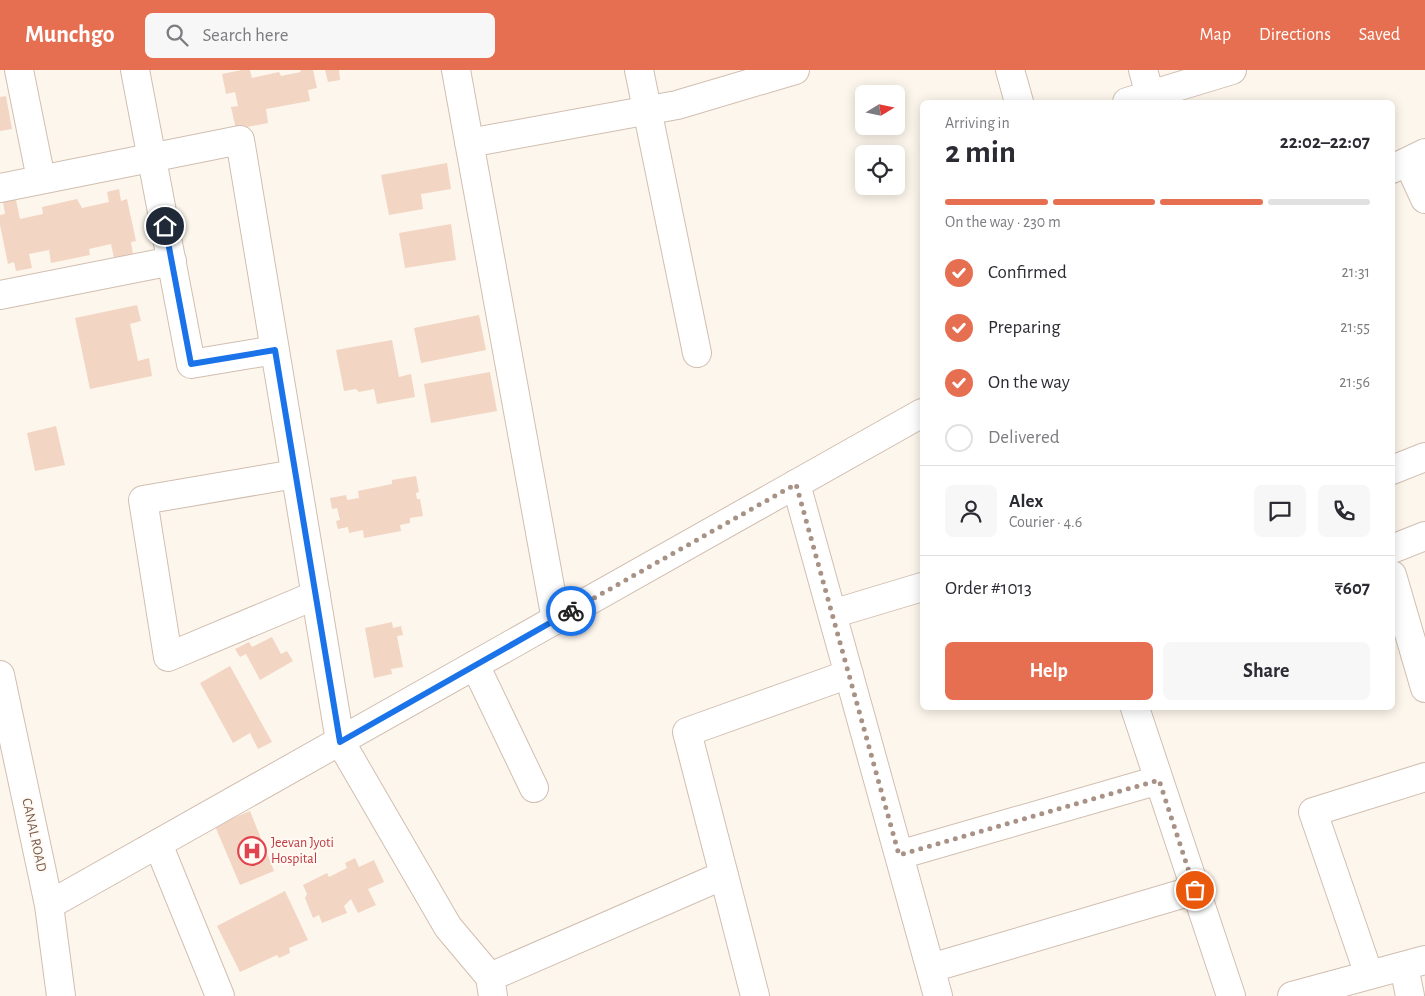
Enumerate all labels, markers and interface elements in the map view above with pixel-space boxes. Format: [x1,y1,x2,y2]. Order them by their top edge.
search box [145,13,495,58]
icon: search [163,21,191,49]
text: Munchgo [25,23,115,47]
text: Search here [203,26,288,45]
text: Map [1200,26,1231,44]
text: Directions [1259,26,1331,44]
text: Saved [1359,26,1400,44]
north arrow [855,85,905,135]
map controls [855,85,905,195]
text: Arriving in [945,115,1010,131]
text: 22:02–22:07 [1280,133,1370,152]
text: 2 min [945,136,1016,168]
button: locate [855,145,905,195]
pin [144,205,186,247]
icon: home [151,212,179,240]
text: On the way · 230 m [945,214,1061,230]
icon: check [945,259,973,287]
text: Confirmed [988,263,1067,282]
text: 21:31 [1341,264,1370,280]
icon: check [945,314,973,342]
text: Preparing [988,318,1061,337]
text: 21:55 [1340,319,1370,335]
icon: check [945,369,973,397]
text: On the way [988,373,1070,392]
text: 21:56 [1339,374,1370,390]
text: Delivered [988,428,1060,447]
button: person [945,485,997,537]
button: chat [1254,485,1306,537]
button: phone [1318,485,1370,537]
text: Alex [1009,492,1043,511]
text: Courier · 4.6 [1009,514,1082,530]
text: Order #1013 [945,579,1032,598]
text: ₹607 [1335,579,1370,598]
courier [546,586,596,636]
icon: bike [557,597,585,625]
button: Help [945,642,1153,700]
button: Share [1163,642,1370,700]
street label: CANAL ROAD [19,797,49,873]
hospital icon: Jeevan Jyoti Hospital [237,836,267,866]
place label: Jeevan Jyoti Hospital [271,836,334,866]
pin [1174,869,1216,911]
icon: bag [1181,876,1209,904]

